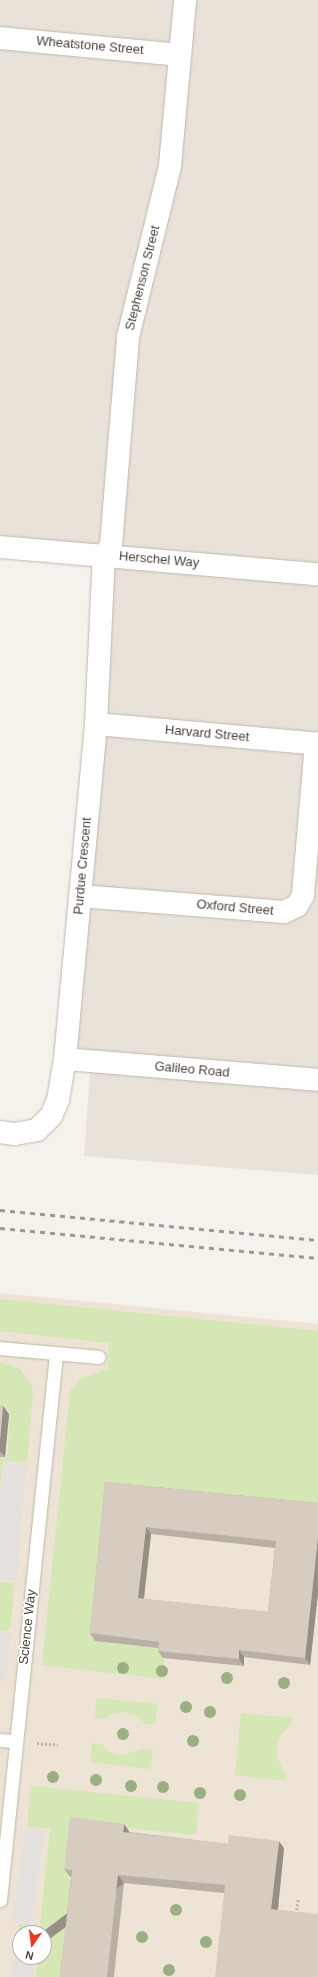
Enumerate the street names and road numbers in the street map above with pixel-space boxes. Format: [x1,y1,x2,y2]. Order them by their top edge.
street label: Wheatstone Street [36,34,144,58]
street label: Stephenson Street [122,224,164,332]
street label: Herschel Way [118,549,200,571]
street label: Harvard Street [164,723,250,745]
street label: Purdue Crescent [71,817,95,915]
street label: Oxford Street [196,897,274,919]
street label: Galileo Road [154,1059,230,1081]
street label: Science Way [16,1589,40,1665]

